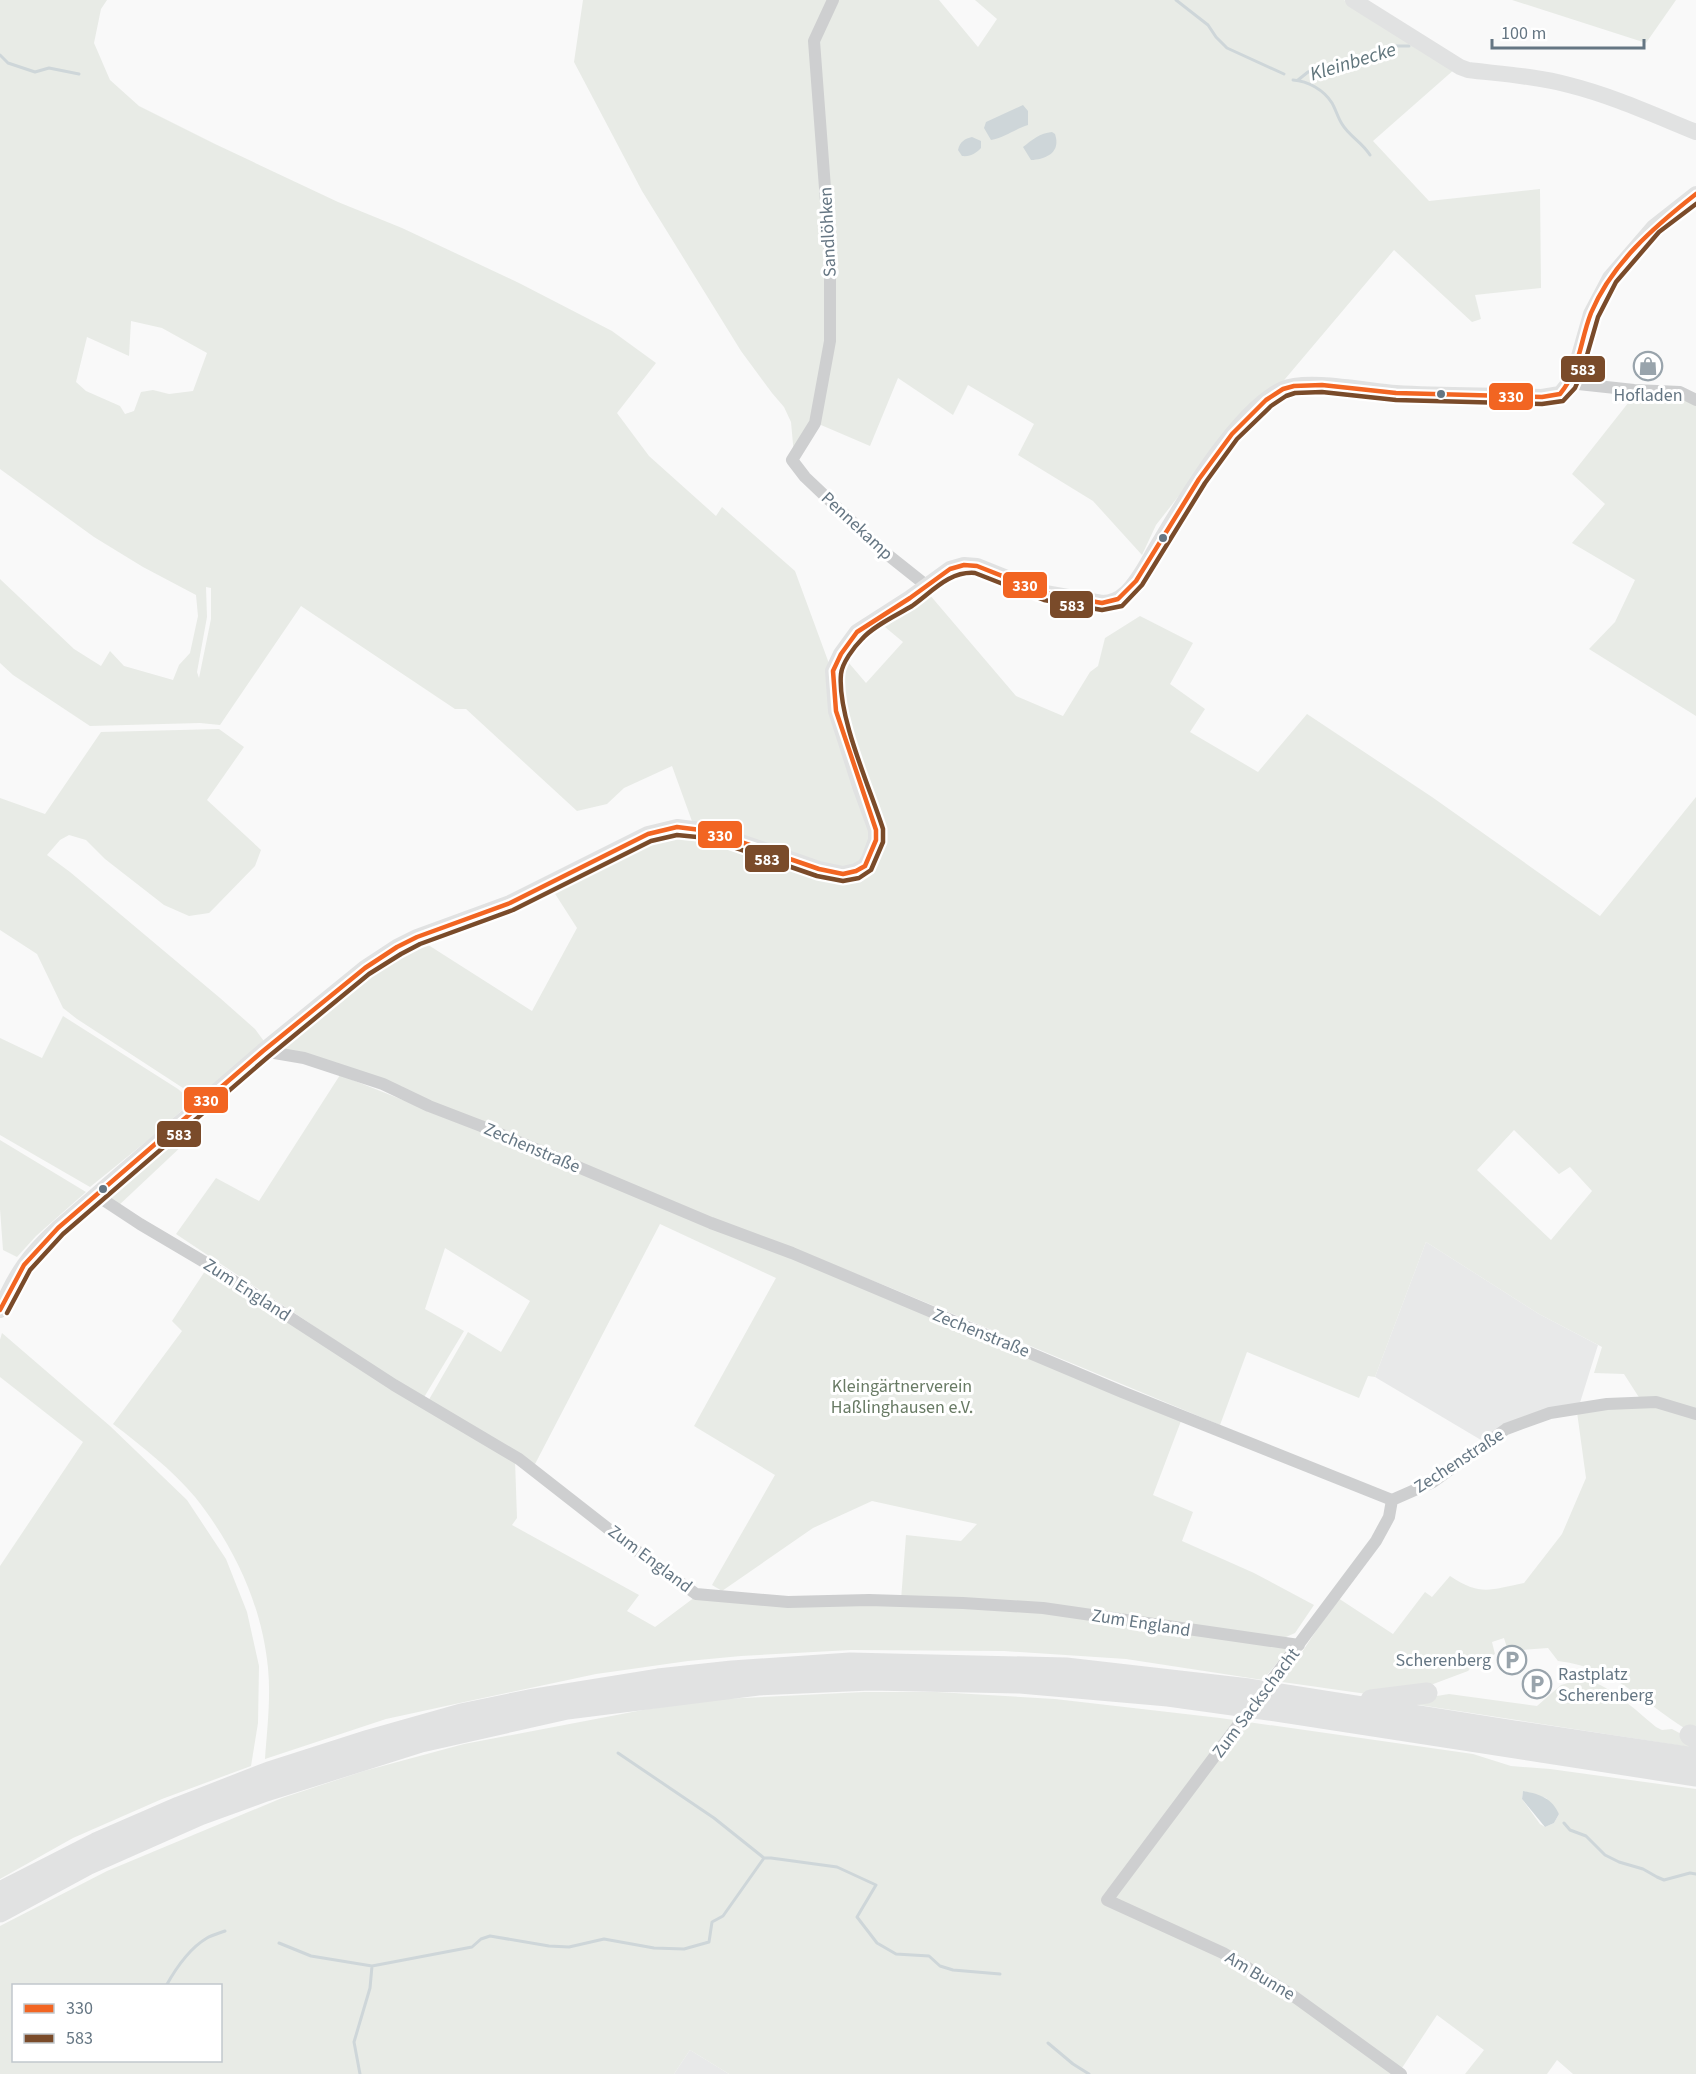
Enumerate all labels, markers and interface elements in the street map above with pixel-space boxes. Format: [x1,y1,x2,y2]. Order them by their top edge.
scale bar [1492,12,1644,50]
text: 100 m [1501,21,1546,46]
water label: Kleinbecke [1306,36,1400,88]
street label: Sandlöhken [813,186,843,278]
shop icon: Hofladen [1632,350,1664,382]
line badge: 583 [1560,355,1606,383]
text: 583 [1570,359,1596,381]
line badge: 330 [1488,382,1534,411]
place label: Hofladen [1613,383,1683,408]
text: 330 [1498,386,1524,408]
unlabelled marker [1435,388,1447,400]
street label: Pennekamp [816,486,898,566]
unlabelled marker [1157,532,1169,544]
line badge: 330 [1002,571,1048,599]
text: 330 [1012,575,1038,597]
line badge: 583 [1049,590,1094,619]
text: 583 [1059,595,1085,617]
line badge: 330 [697,820,743,849]
text: 330 [707,825,733,847]
line badge: 583 [744,844,790,873]
text: 583 [754,849,780,871]
line badge: 330 [183,1086,229,1114]
text: 330 [193,1090,219,1112]
street label: Zechenstraße [480,1116,584,1180]
line badge: 583 [156,1120,202,1148]
text: 583 [166,1124,192,1146]
unlabelled marker [97,1183,109,1195]
street label: Zum England [198,1252,296,1328]
street label: Zechenstraße [929,1302,1033,1364]
park label: Kleingärtnerverein Haßlinghausen e.V. [831,1374,973,1420]
street label: Zechenstraße [1409,1423,1509,1499]
street label: Zum England [603,1519,697,1599]
street label: Zum England [1090,1603,1192,1643]
street label: Zum Sackschacht [1206,1643,1306,1763]
parking icon: Scherenberg [1496,1644,1528,1676]
place label: Scherenberg [1396,1648,1491,1673]
place label: Rastplatz Scherenberg [1558,1662,1653,1708]
parking icon: Rastplatz Scherenberg [1521,1668,1553,1700]
street label: Am Bunne [1220,1945,1300,2007]
legend [12,1984,222,2062]
text: 330 [66,1996,93,2021]
text: 583 [66,2026,93,2051]

